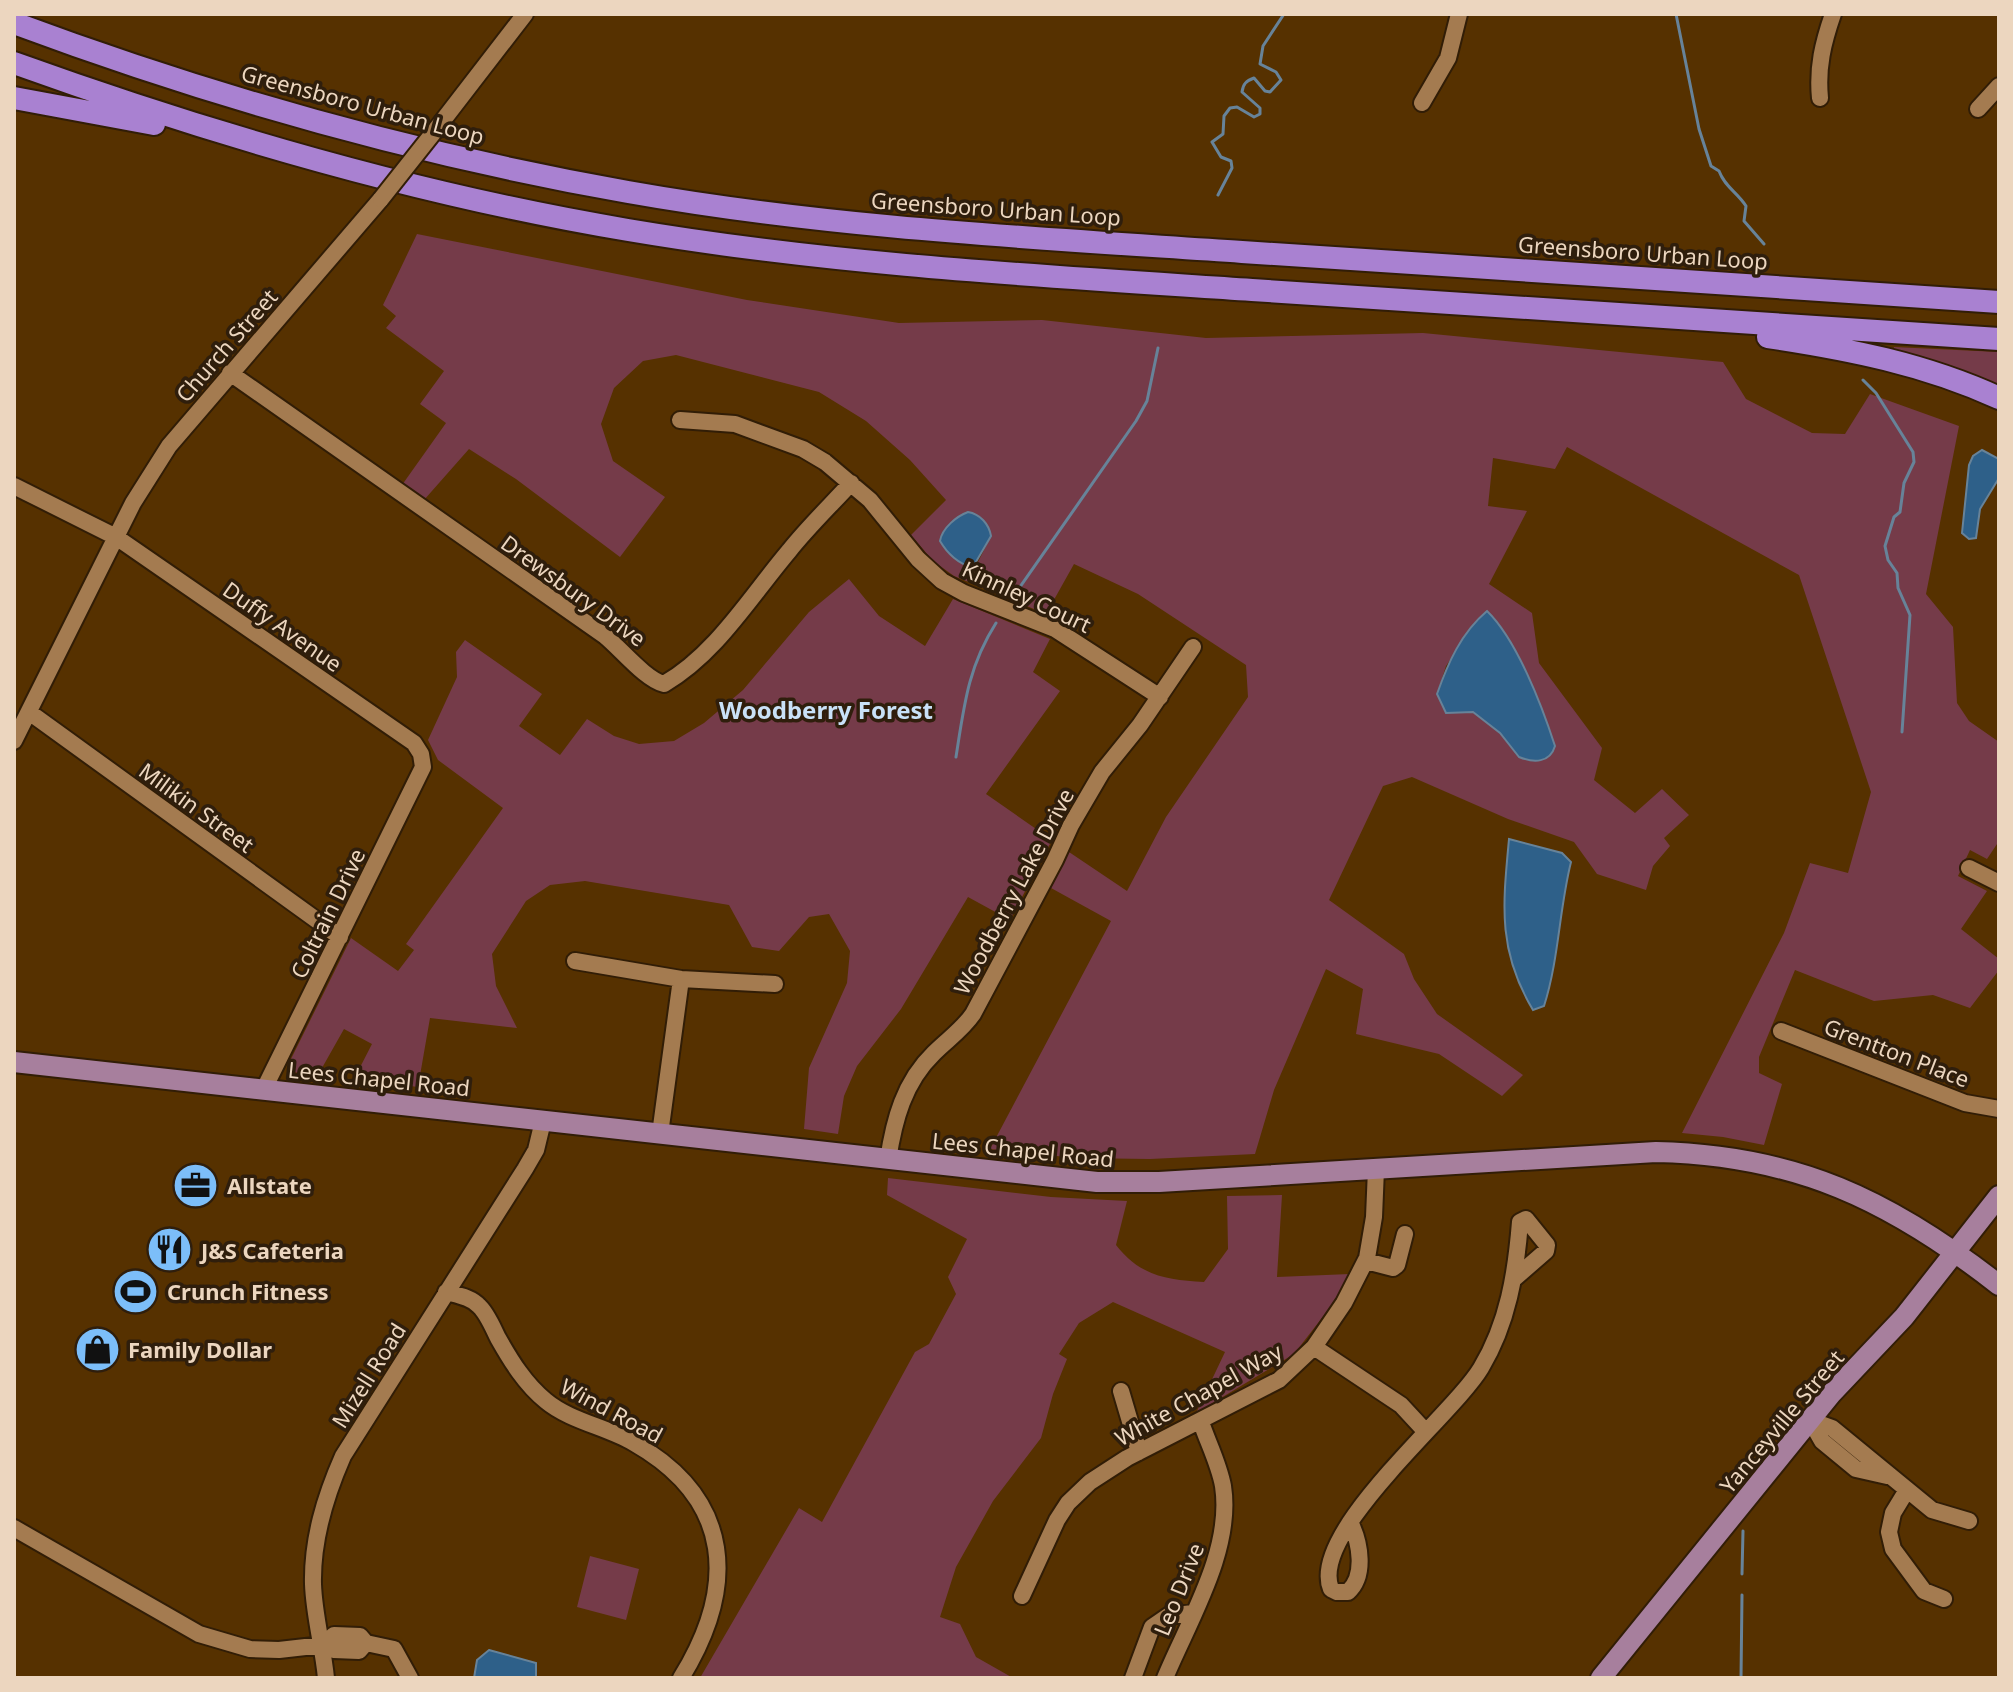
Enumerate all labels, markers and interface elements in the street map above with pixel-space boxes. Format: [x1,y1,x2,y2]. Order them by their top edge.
street label: Greensboro Urban Loop [238,57,488,151]
street label: Greensboro Urban Loop [870,184,1122,232]
street label: Greensboro Urban Loop [1517,228,1769,276]
street label: Church Street [168,282,284,408]
street label: Drewsbury Drive [496,527,652,653]
street label: Kinnley Court [958,553,1096,639]
street label: Duffy Avenue [217,574,349,678]
district label: Woodberry Forest [719,693,933,726]
street label: Milikin Street [134,755,261,859]
street label: Woodberry Lake Drive [946,783,1080,999]
street label: Coltrain Drive [283,843,371,983]
street label: Grentton Place [1820,1010,1974,1094]
street label: Lees Chapel Road [287,1054,471,1102]
street label: Lees Chapel Road [931,1125,1115,1173]
office icon: Allstate [172,1161,220,1209]
place label: Allstate [227,1170,312,1200]
restaurant icon: J&S Cafeteria [146,1226,194,1274]
place label: J&S Cafeteria [199,1235,344,1265]
sports icon: Crunch Fitness [112,1267,160,1315]
place label: Crunch Fitness [167,1276,329,1306]
street label: Mizell Road [324,1317,412,1433]
shop icon: Family Dollar [73,1325,121,1373]
place label: Family Dollar [128,1334,272,1364]
street label: White Chapel Way [1109,1335,1288,1452]
street label: Yanceyville Street [1712,1343,1850,1499]
street label: Wind Road [556,1370,668,1450]
street label: Leo Drive [1146,1538,1210,1640]

